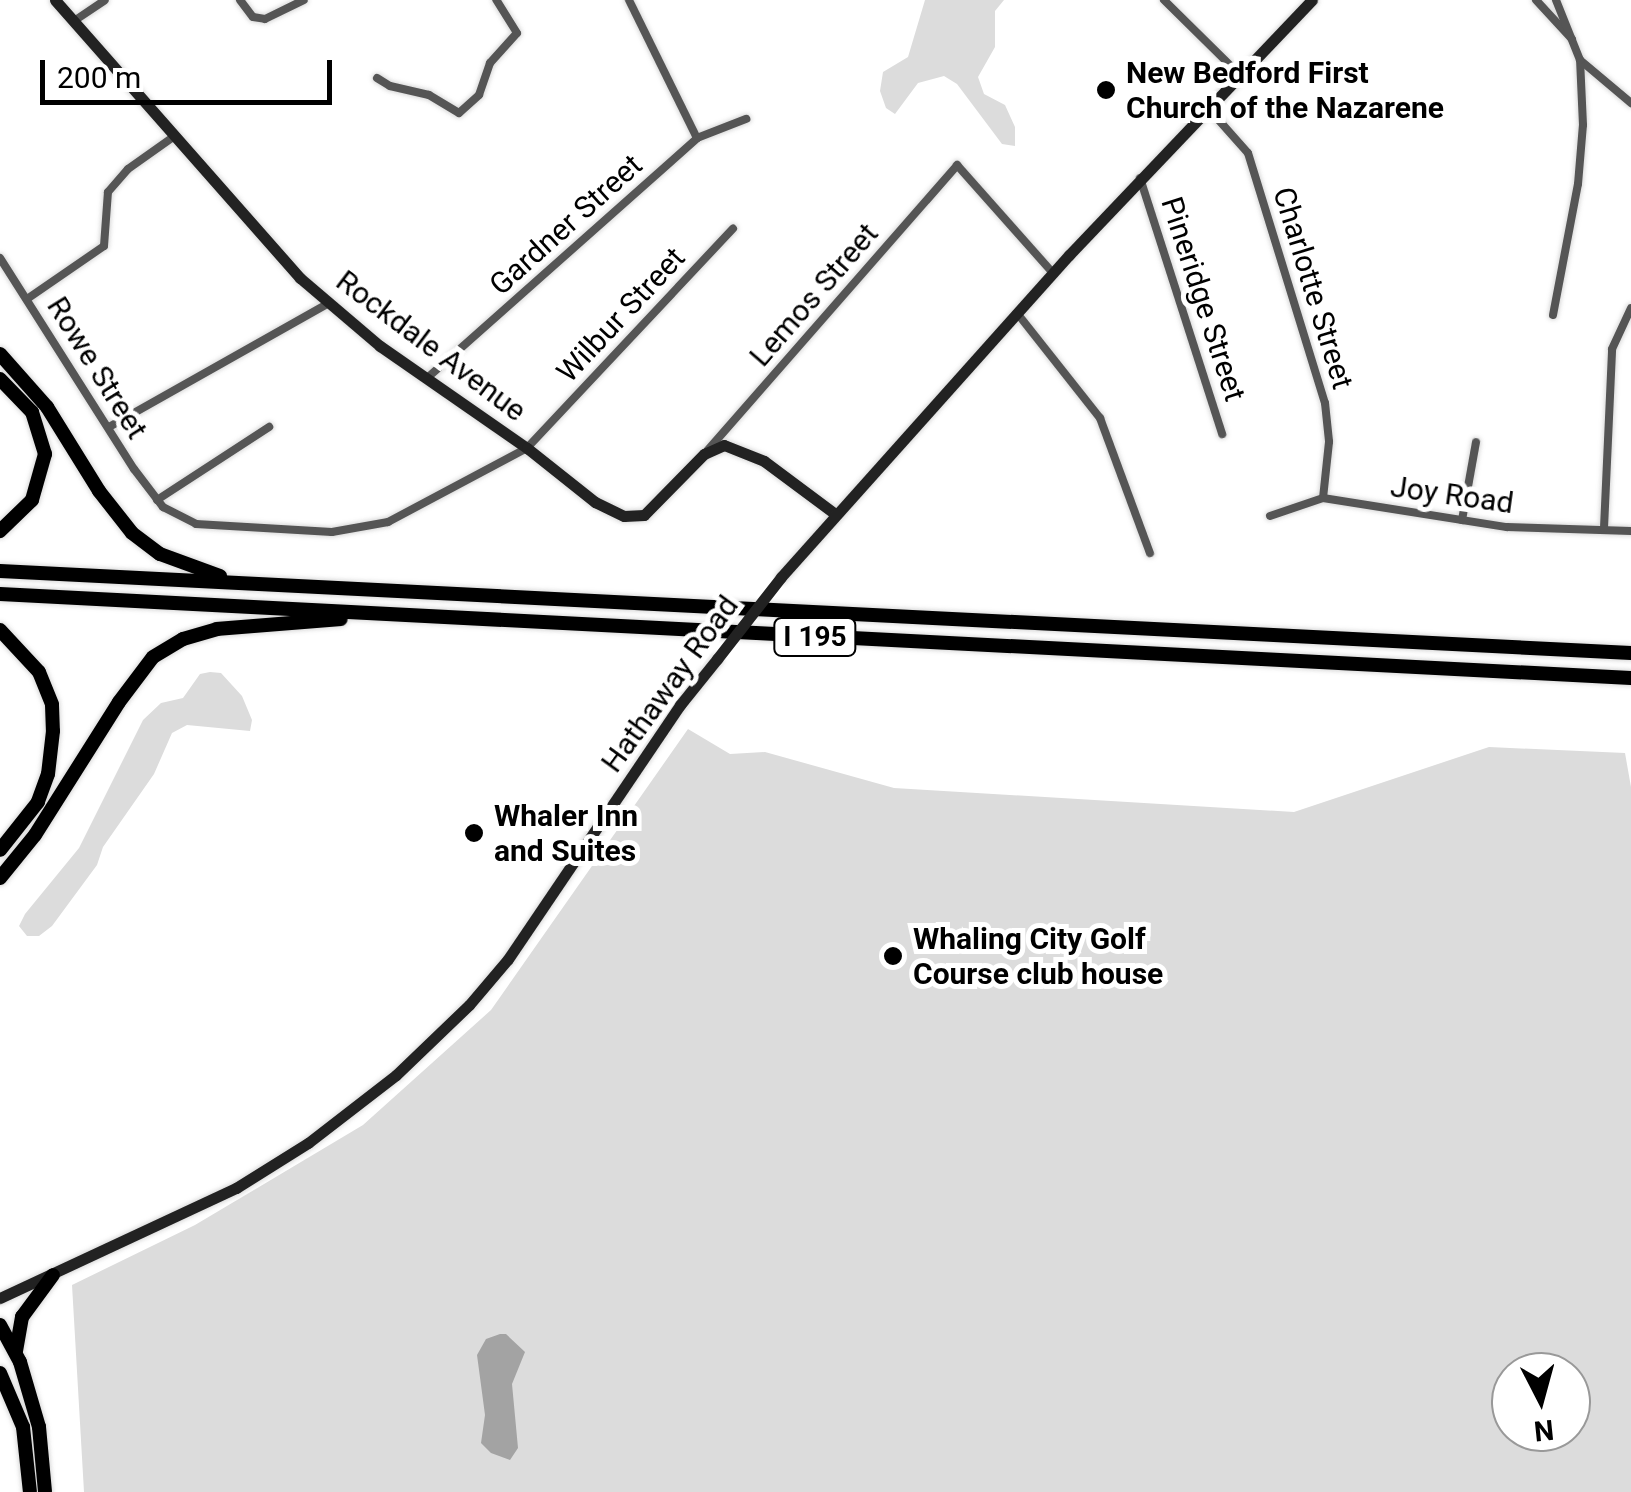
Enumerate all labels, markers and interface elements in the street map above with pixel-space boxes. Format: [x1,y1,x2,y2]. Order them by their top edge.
scale bar [45,40,338,102]
place label: New Bedford First Church of the Nazarene [1126,55,1444,126]
text: 200 m [57,60,141,95]
marker: New Bedford First Church of the Nazarene [1095,79,1117,101]
street label: Gardner Street [482,147,650,303]
street label: Charlotte Street [1265,183,1361,393]
street label: Pineridge Street [1153,192,1253,406]
street label: Lemos Street [742,216,886,374]
street label: Wilbur Street [549,240,693,390]
street label: Rockdale Avenue [329,263,533,429]
street label: Rowe Street [39,290,155,446]
street label: Joy Road [1388,469,1516,521]
street label: Hathaway Road [594,589,746,779]
road number: I 195 [772,614,858,660]
place label: Whaler Inn and Suites [494,798,638,868]
marker: Whaler Inn and Suites [463,822,485,844]
place label: Whaling City Golf Course club house [913,921,1163,992]
marker: Whaling City Golf Course club house [882,945,904,967]
north arrow [1491,1352,1591,1452]
text: N [1532,1413,1556,1448]

